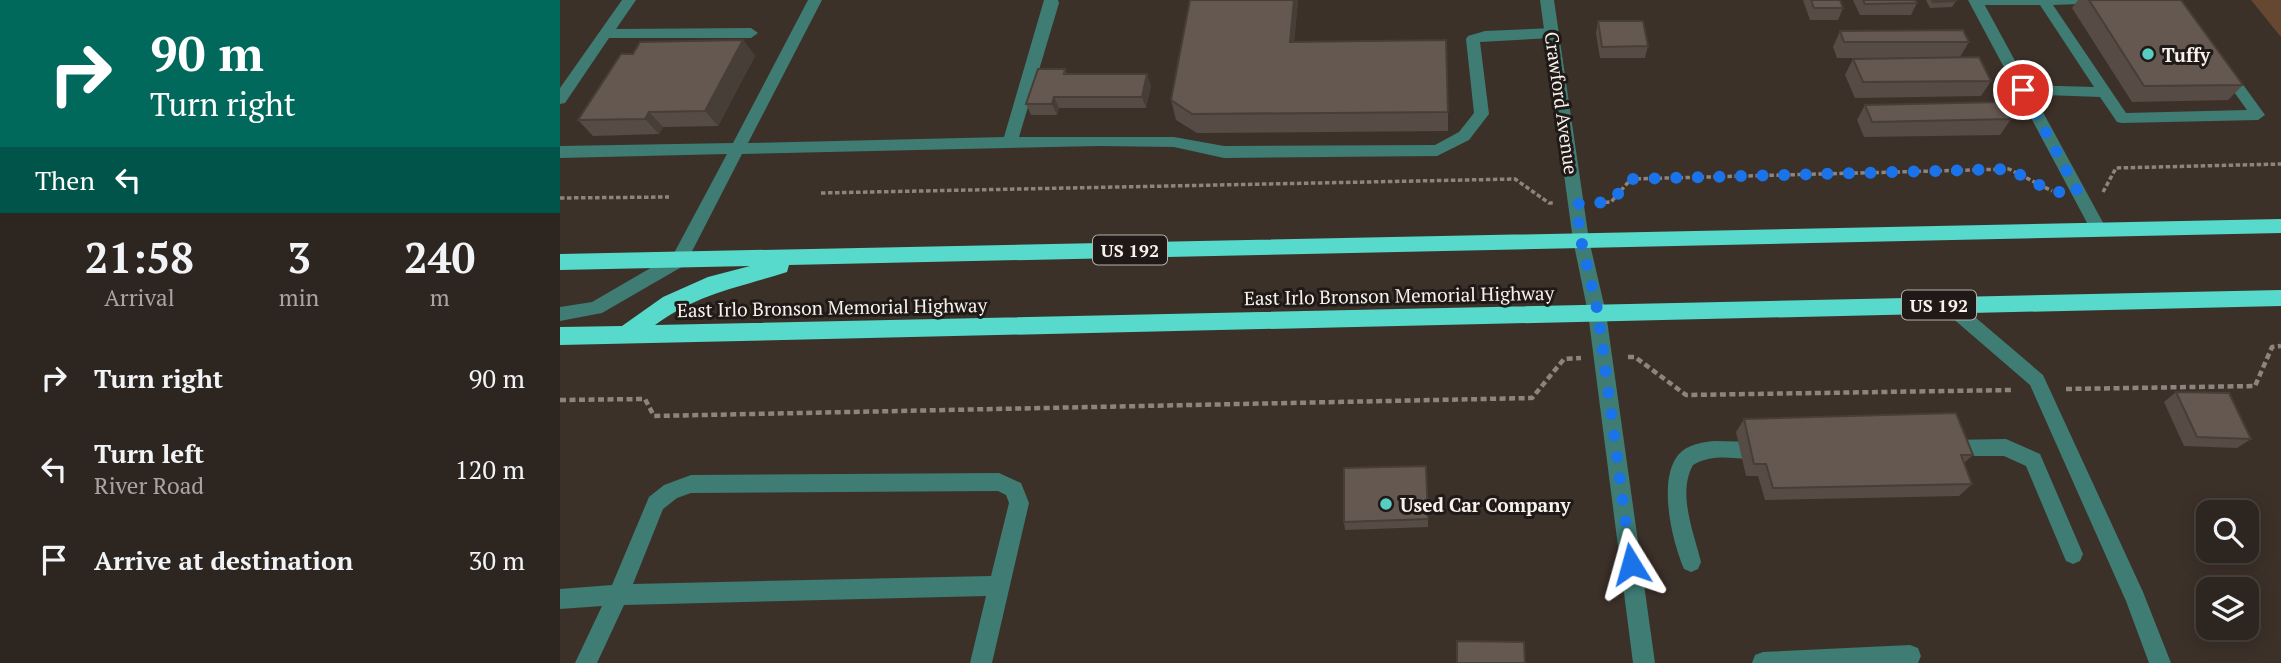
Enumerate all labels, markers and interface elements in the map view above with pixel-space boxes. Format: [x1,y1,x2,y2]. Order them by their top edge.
text: 90 m [150,20,264,85]
icon: right [35,28,126,119]
street label: Crawford Avenue [1540,30,1584,176]
place label: Tuffy [2162,42,2211,67]
marker: Tuffy [2140,46,2156,62]
pin [1993,60,2053,120]
icon: arrive [2004,71,2042,109]
text: Turn right [150,83,296,125]
icon: left [109,161,147,199]
text: Then [35,163,95,197]
text: 21:58 [85,229,194,285]
text: 3 [287,229,311,285]
text: 240 [404,229,475,285]
road number: US 192 [1093,236,1167,264]
street label: East Irlo Bronson Memorial Highway [1244,280,1555,310]
text: Arrival [104,282,175,313]
text: min [279,282,319,313]
text: m [430,282,450,313]
road number: US 192 [1902,290,1976,320]
street label: East Irlo Bronson Memorial Highway [677,292,988,322]
icon: right [35,359,73,397]
text: Turn right [94,361,223,395]
text: 90 m [469,361,525,395]
text: Turn left [94,436,204,470]
icon: left [35,450,73,488]
text: 120 m [455,452,525,486]
text: River Road [94,470,204,501]
place label: Used Car Company [1400,492,1571,517]
marker: Used Car Company [1378,496,1394,512]
map controls [2196,500,2259,640]
button: search [2196,500,2259,563]
position arrow [1594,527,1668,601]
icon: arrive [35,541,73,579]
text: Arrive at destination [94,543,353,577]
text: 30 m [469,543,525,577]
button: layers [2196,577,2259,640]

